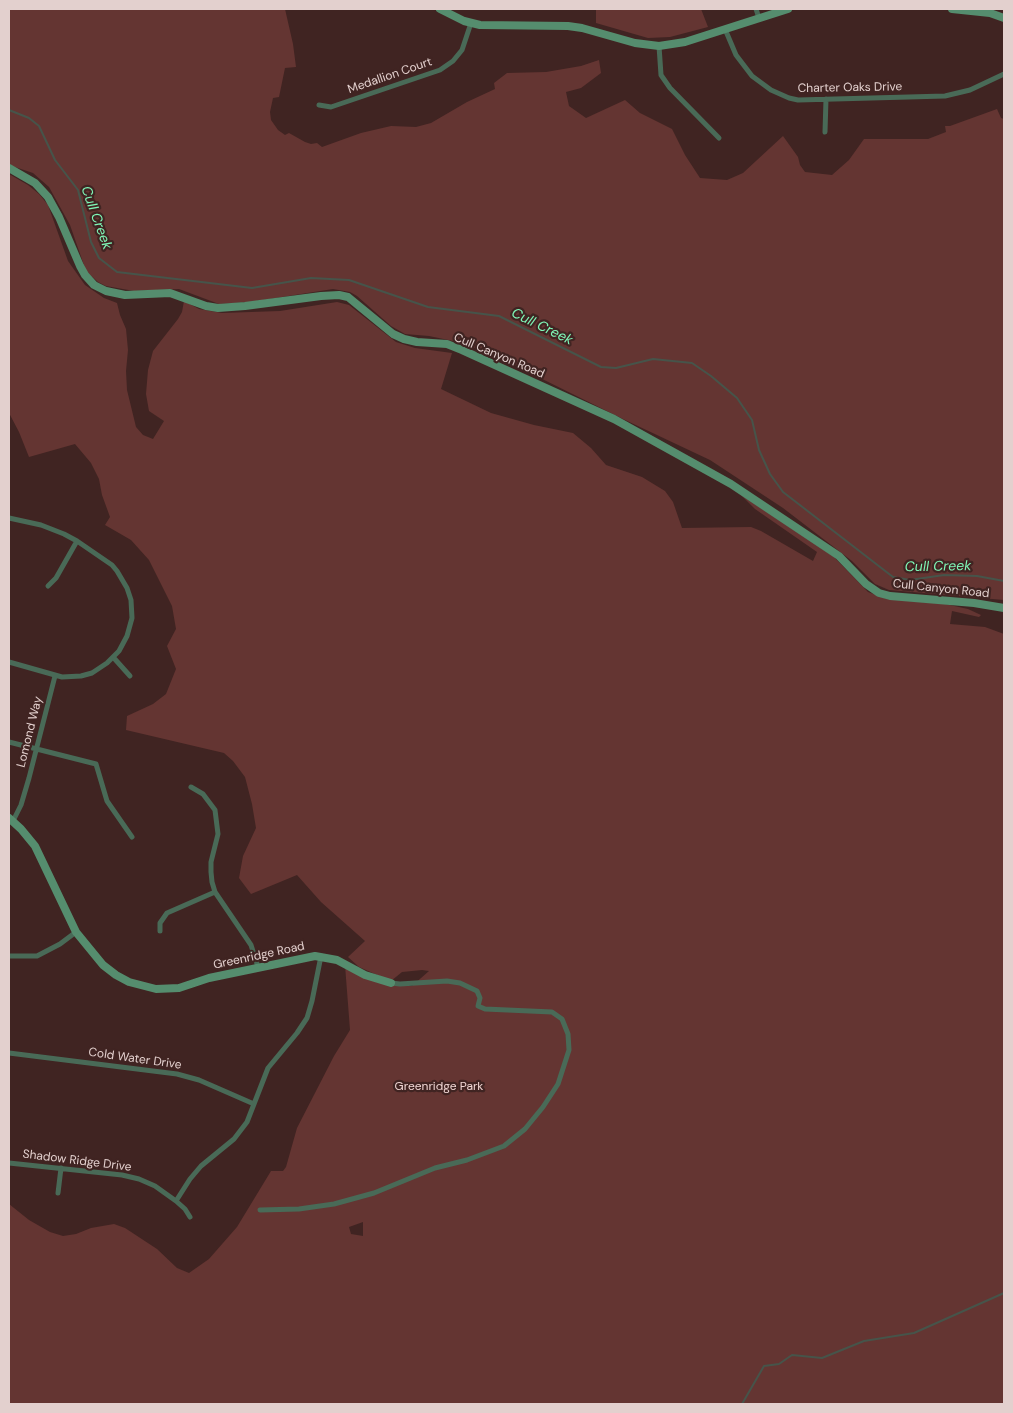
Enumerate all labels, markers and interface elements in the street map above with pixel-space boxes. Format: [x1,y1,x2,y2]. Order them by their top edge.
street label: Medallion Court [346,55,434,97]
street label: Charter Oaks Drive [798,80,902,96]
water label: Cull Creek [77,184,115,252]
water label: Cull Creek [508,305,576,349]
street label: Cull Canyon Road [451,330,547,382]
water label: Cull Creek [905,558,971,576]
street label: Cull Canyon Road [892,577,990,601]
street label: Lomond Way [14,695,46,769]
street label: Greenridge Road [212,939,306,973]
street label: Cold Water Drive [88,1045,182,1073]
park label: Greenridge Park [395,1080,483,1094]
street label: Shadow Ridge Drive [22,1147,132,1175]

